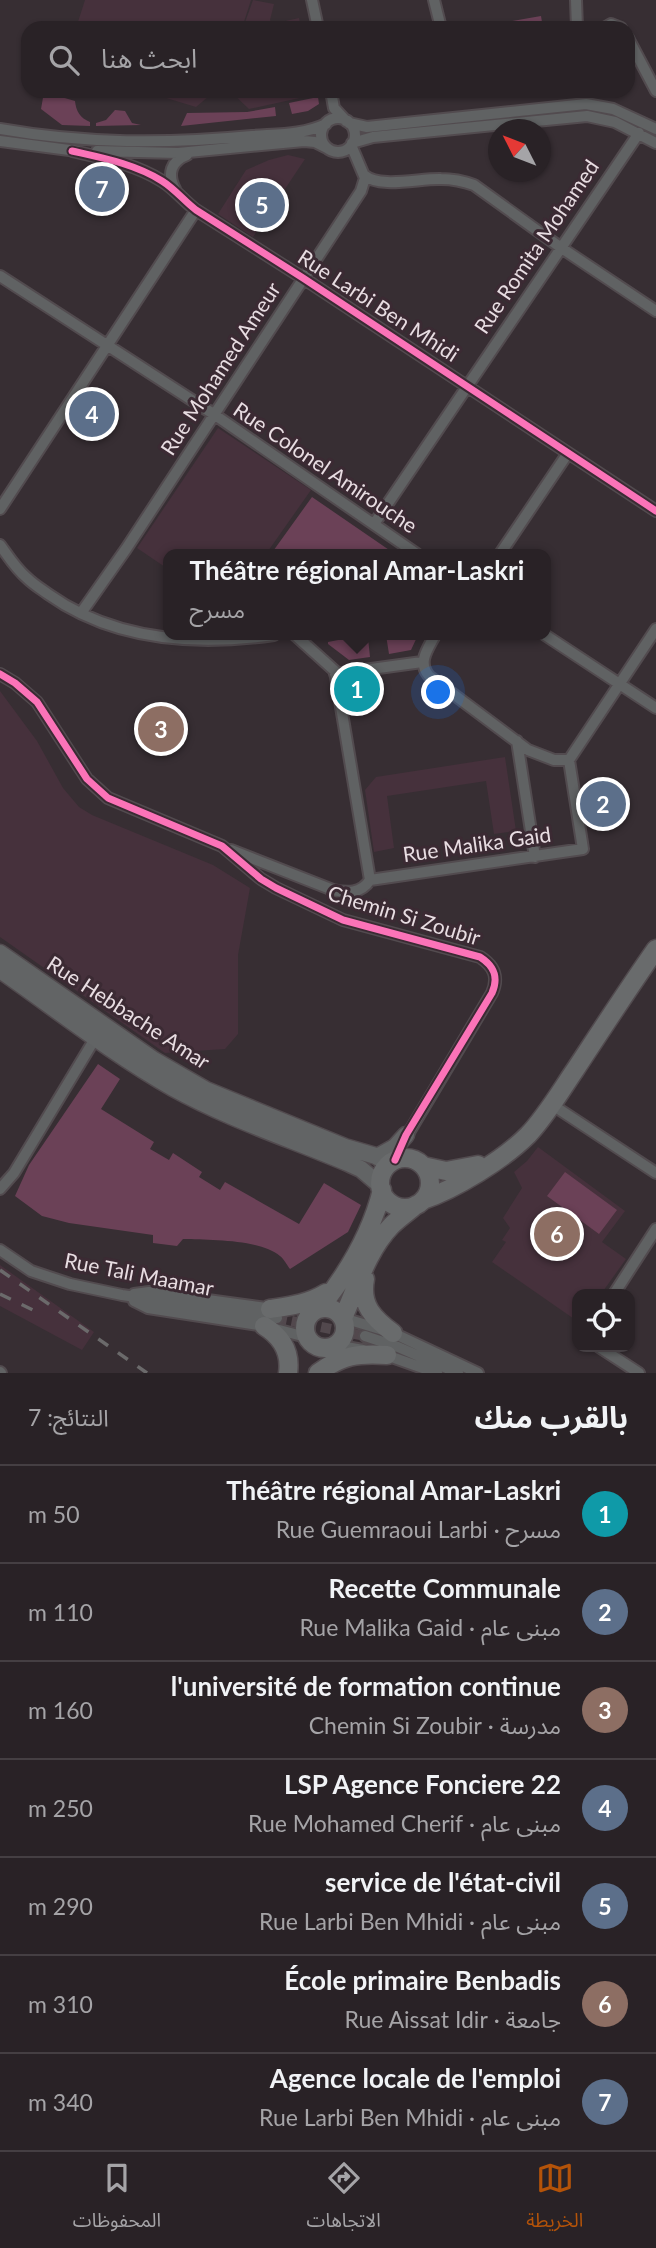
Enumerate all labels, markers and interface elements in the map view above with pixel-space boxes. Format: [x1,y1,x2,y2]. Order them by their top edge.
search box [21,21,635,98]
icon: search [45,41,83,79]
text: ابحث هنا [101,42,197,74]
north arrow [488,119,551,182]
street label: Rue Romita Mohamed [468,154,603,338]
pin: 7 [79,163,125,215]
pin: 5 [239,179,285,231]
street label: Rue Larbi Ben Mhidi [294,243,464,366]
street label: Rue Mohamed Ameur [155,277,285,459]
pin: 4 [69,388,115,440]
street label: Rue Colonel Amirouche [229,396,422,538]
popup [163,549,551,640]
text: Théâtre régional Amar-Laskri [190,554,524,586]
text: مسرح [190,595,245,623]
pin: 1 [334,663,380,715]
your location [421,675,455,709]
pin: 3 [138,703,184,755]
pin: 2 [580,778,626,830]
street label: Rue Malika Gaid [401,821,553,866]
street label: Chemin Si Zoubir [325,879,484,950]
street label: Rue Hebbache Amar [43,950,215,1074]
pin: 6 [534,1208,580,1260]
street label: Rue Tali Maamar [63,1247,216,1300]
map controls [572,1289,635,1352]
button: locate [572,1289,635,1352]
text: بالقرب منك [474,1398,628,1434]
text: النتائج: 7 [28,1403,109,1431]
text: Théâtre régional Amar-Laskri [226,1474,561,1506]
text: 50 m [28,1500,80,1528]
text: 1 [598,1500,612,1528]
text: مسرح · Rue Guemraoui Larbi [276,1515,561,1543]
text: Recette Communale [329,1572,561,1604]
text: 110 m [28,1598,93,1626]
text: 2 [598,1598,612,1626]
text: مبنى عام · Rue Malika Gaid [299,1613,561,1641]
text: l'université de formation continue [171,1670,561,1702]
text: 160 m [28,1696,93,1724]
text: 3 [598,1696,612,1724]
text: مدرسة · Chemin Si Zoubir [309,1711,561,1739]
text: 22 LSP Agence Fonciere [284,1768,561,1800]
text: 250 m [28,1794,93,1822]
text: 4 [598,1794,612,1822]
text: مبنى عام · Rue Mohamed Cherif [248,1809,561,1837]
text: service de l'état-civil [325,1866,561,1898]
text: 290 m [28,1892,93,1920]
text: 5 [598,1892,612,1920]
text: مبنى عام · Rue Larbi Ben Mhidi [259,1907,561,1935]
text: École primaire Benbadis [284,1964,561,1996]
text: 310 m [28,1990,93,2018]
text: 6 [598,1990,612,2018]
text: جامعة · Rue Aissat Idir [345,2005,561,2033]
text: Agence locale de l'emploi [270,2062,561,2094]
text: 340 m [28,2088,93,2116]
text: 7 [598,2088,612,2116]
text: مبنى عام · Rue Larbi Ben Mhidi [259,2103,561,2131]
tab: المحفوظات [73,2159,161,2241]
tab: الاتجاهات [307,2159,381,2241]
tab: الخريطة [526,2159,583,2241]

